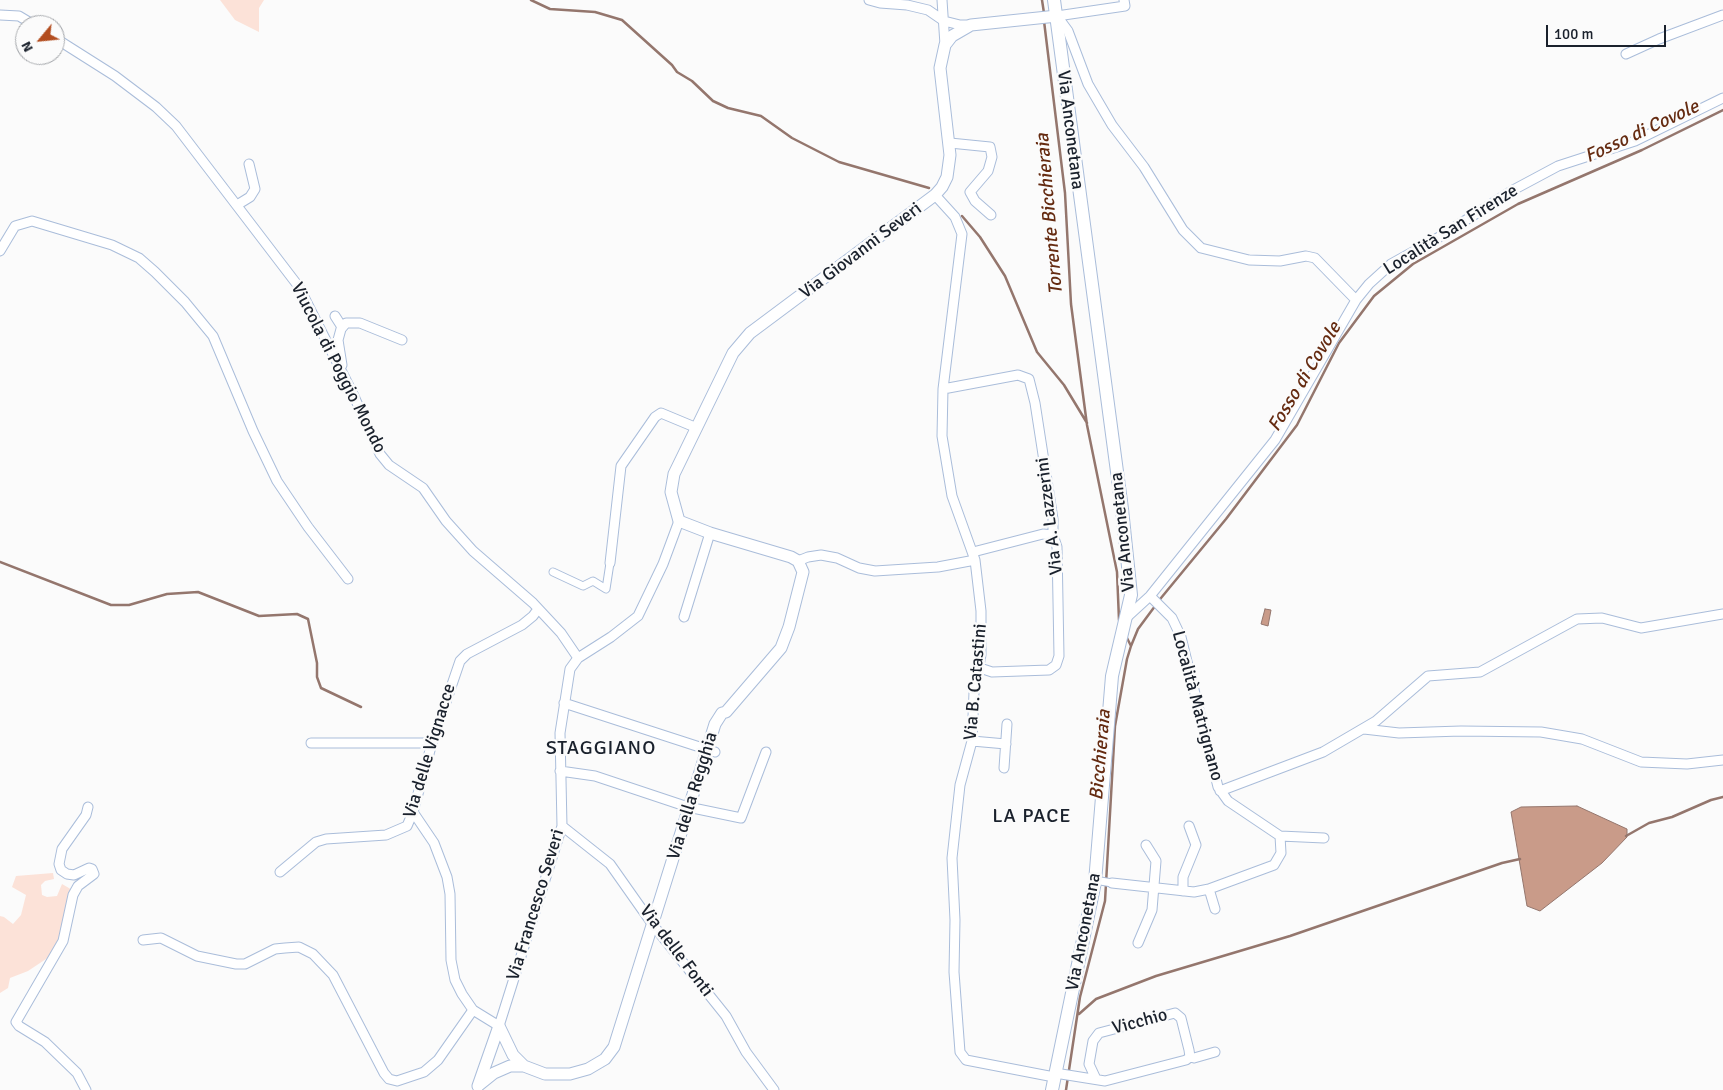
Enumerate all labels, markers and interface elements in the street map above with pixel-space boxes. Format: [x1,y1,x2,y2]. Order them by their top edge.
north arrow [15,15,65,65]
scale bar [1548,15,1668,47]
text: 100 m [1554,25,1594,43]
text: N [17,39,37,55]
street label: Via Anconetana [1052,69,1088,191]
water label: Fosso di Covole [1581,96,1703,168]
water label: Torrente Bicchieraia [1032,132,1068,296]
street label: Località San Firenze [1380,180,1522,280]
street label: Via Giovanni Severi [796,198,926,304]
street label: Viucola di Poggio Mondo [286,279,390,457]
water label: Fosso di Covole [1263,318,1347,436]
street label: Via A. Lazzerini [1032,456,1068,576]
street label: Via Anconetana [1106,471,1140,593]
street label: Via B. Catastini [960,623,992,741]
street label: Località Matrignano [1167,629,1227,783]
street label: Via delle Vignacce [399,681,461,821]
water label: Bicchieraia [1086,709,1116,801]
street label: Via della Regghia [663,729,723,863]
district label: STAGGIANO [545,737,657,761]
district label: LA PACE [991,805,1073,829]
street label: Via Francesco Severi [503,827,569,983]
street label: Via Anconetana [1062,871,1106,993]
street label: Via delle Fonti [634,901,718,1001]
street label: Vicchio [1110,1004,1170,1040]

